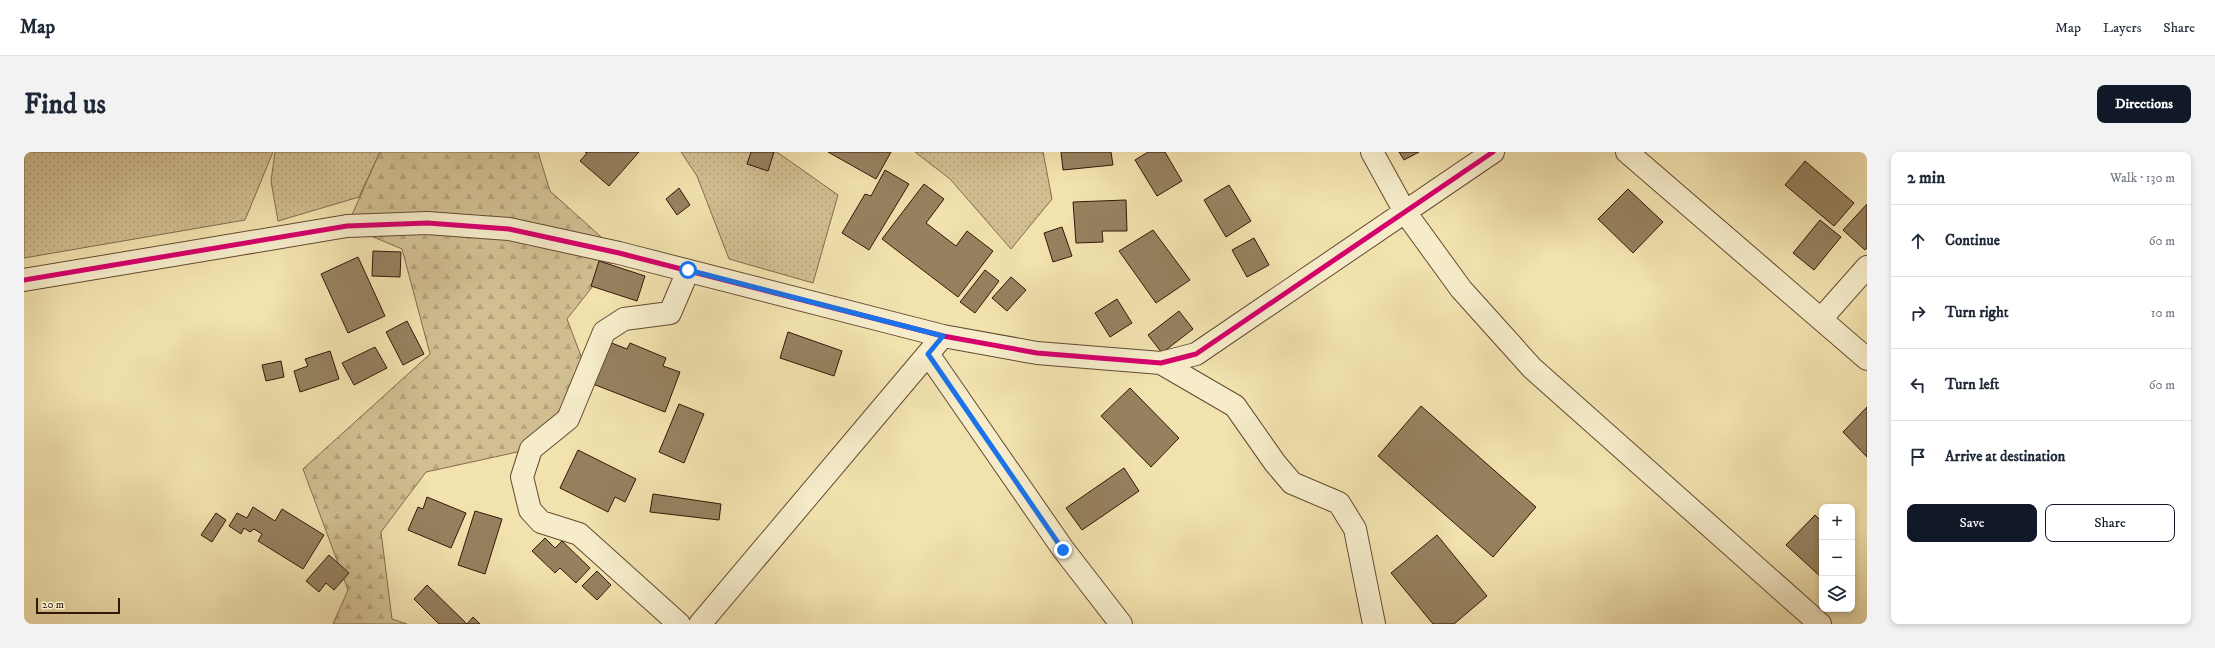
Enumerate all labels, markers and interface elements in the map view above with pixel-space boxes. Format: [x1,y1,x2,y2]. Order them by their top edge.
text: Map [20,16,55,39]
text: Map [2055,19,2081,37]
text: Layers [2103,19,2141,37]
text: Share [2163,19,2195,37]
button: Directions [2097,85,2191,123]
text: Find us [24,87,106,122]
text: 2 min [1907,167,1945,189]
text: Walk · 130 m [2110,170,2175,186]
icon: ahead [1907,230,1929,252]
text: Continue [1945,231,2000,250]
text: 60 m [2149,233,2175,249]
route start [679,261,697,279]
icon: right [1907,302,1929,324]
text: Turn right [1945,303,2008,322]
text: 10 m [2151,305,2175,321]
icon: left [1907,374,1929,396]
text: Turn left [1945,375,1999,394]
text: 60 m [2149,377,2175,393]
icon: arrive [1907,446,1929,468]
text: Arrive at destination [1945,447,2065,466]
map controls [1819,504,1855,612]
button: + [1819,504,1855,540]
button: Save [1907,504,2037,542]
button: Share [2045,504,2175,542]
button: − [1819,540,1855,576]
route end [1054,541,1072,559]
button: layers [1819,576,1855,612]
scale bar [36,596,120,615]
text: 20 m [42,598,64,612]

